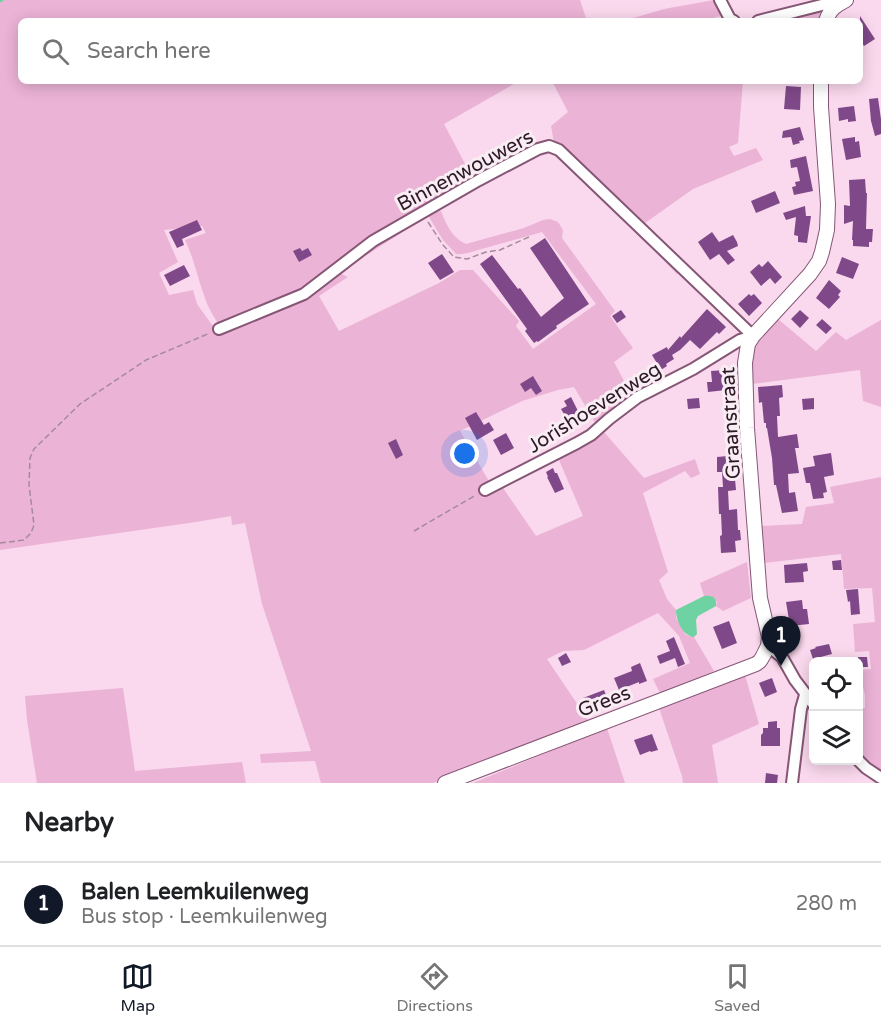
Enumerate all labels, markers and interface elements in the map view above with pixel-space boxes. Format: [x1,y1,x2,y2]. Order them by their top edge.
search box [18,18,863,84]
icon: search [39,35,72,68]
text: Search here [87,38,211,64]
street label: Binnenwouwers [393,125,538,217]
street label: Jorishoevenweg [523,357,666,458]
street label: Graanstraat [716,366,746,480]
your location [450,439,479,468]
pin: 1 [762,616,800,666]
map controls [809,657,863,765]
button: locate [809,657,863,711]
street label: Grees [575,681,634,723]
button: layers [809,711,863,765]
text: Nearby [24,807,114,838]
text: Balen Leemkuilenweg [81,879,309,905]
text: 1 [37,892,50,916]
text: 280 m [796,892,857,916]
text: Bus stop · Leemkuilenweg [81,905,328,929]
tab: Map [121,960,155,1016]
tab: Directions [396,960,473,1016]
tab: Saved [714,960,760,1016]

